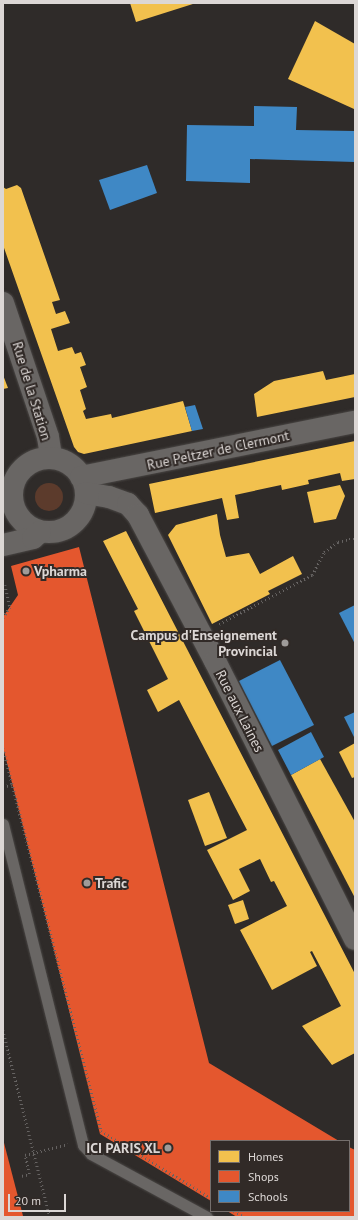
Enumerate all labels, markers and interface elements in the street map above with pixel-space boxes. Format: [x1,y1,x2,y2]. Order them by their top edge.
street label: Rue de la Station [9,340,55,442]
street label: Rue Peltzer de Clermont [145,427,291,473]
place label: Vpharma [34,563,87,579]
marker: Vpharma [21,566,31,576]
place label: Campus d'Enseignement Provincial [131,627,277,660]
marker: Campus d'Enseignement Provincial [280,638,290,648]
street label: Rue aux Laines [212,667,268,755]
place label: Trafic [95,875,127,891]
marker: Trafic [82,878,92,888]
place label: ICI PARIS XL [86,1140,160,1156]
legend [210,1140,350,1212]
marker: ICI PARIS XL [163,1143,173,1153]
text: Homes [248,1149,283,1164]
text: Shops [248,1169,279,1184]
scale bar [10,1186,68,1212]
text: Schools [248,1189,288,1204]
text: 20 m [15,1193,41,1208]

